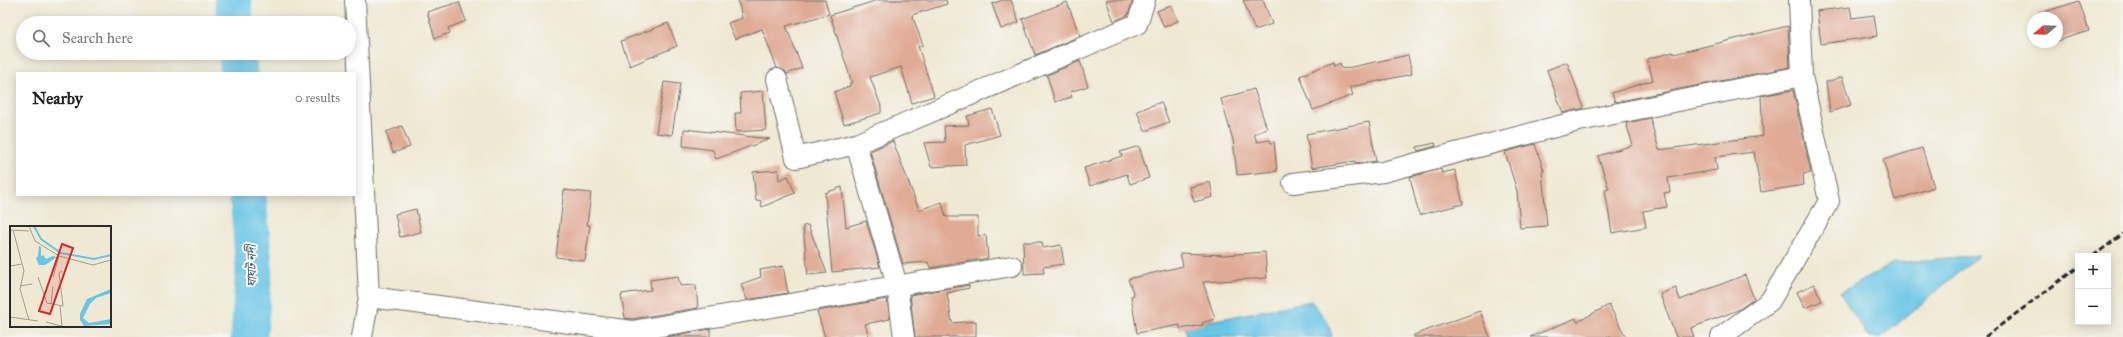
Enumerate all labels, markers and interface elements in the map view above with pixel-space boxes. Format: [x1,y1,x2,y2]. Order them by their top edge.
north arrow [2027,12,2063,48]
search box [16,16,356,60]
icon: search [30,27,52,49]
text: Search here [62,29,133,47]
text: Nearby [32,88,83,109]
text: 0 results [295,90,340,106]
inset map [10,226,111,327]
water label: ঘাঘট নদী [244,244,260,287]
map controls [2075,253,2111,325]
button: + [2075,253,2111,289]
button: − [2075,289,2111,325]

